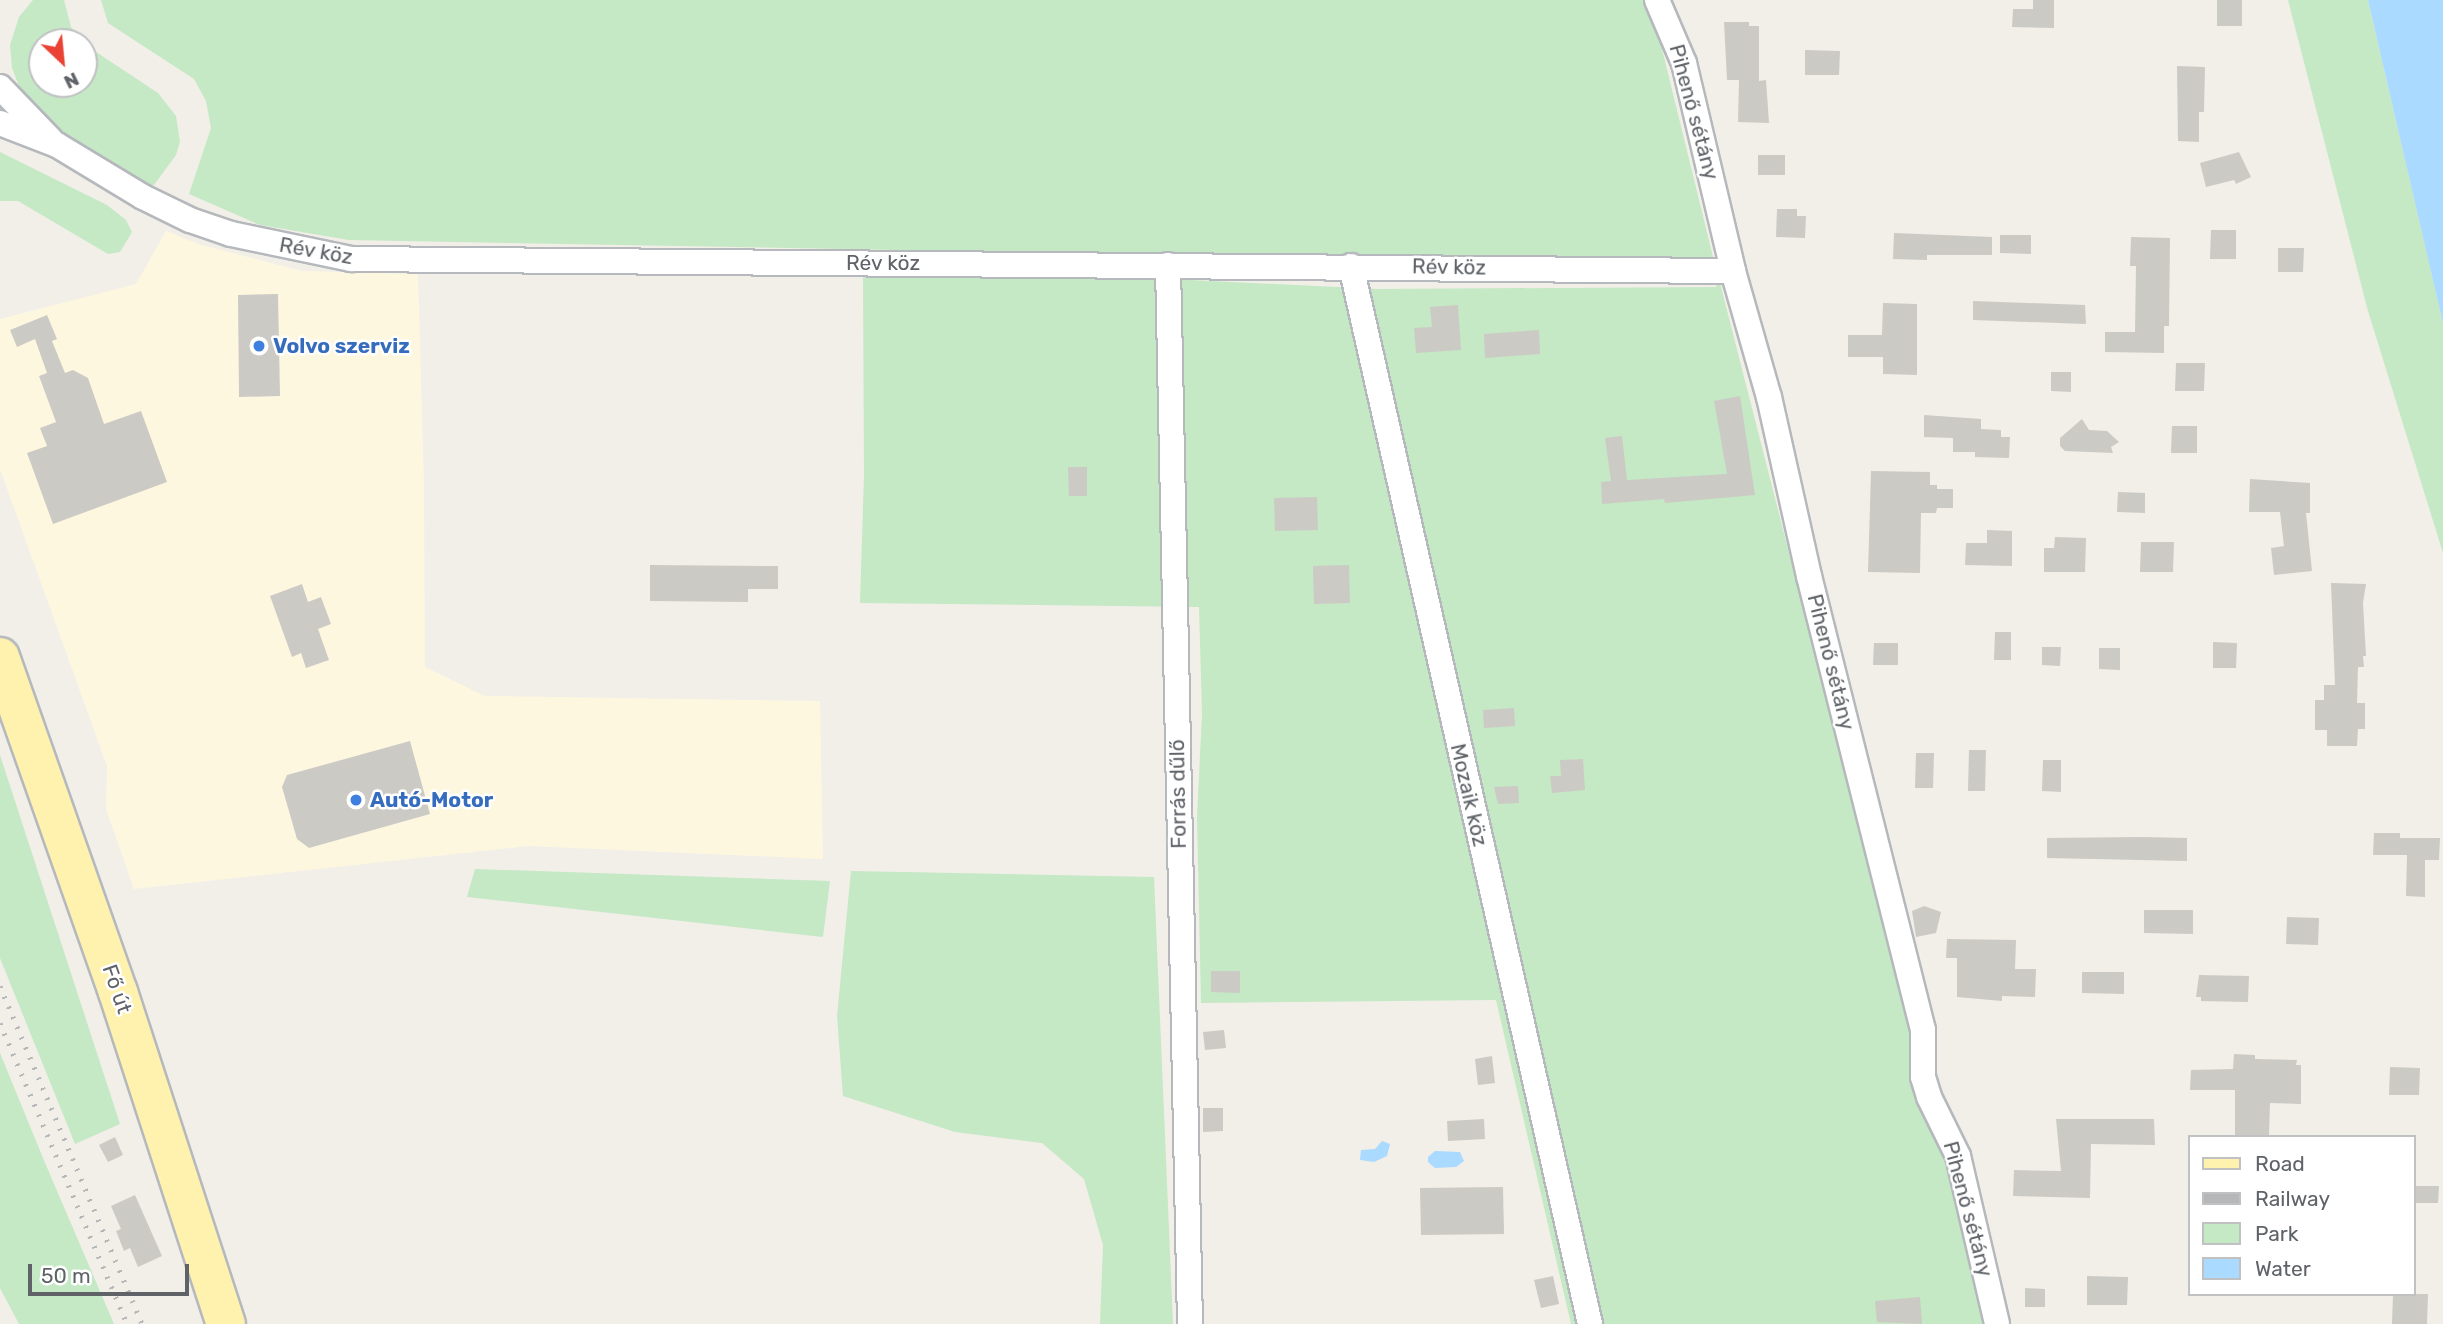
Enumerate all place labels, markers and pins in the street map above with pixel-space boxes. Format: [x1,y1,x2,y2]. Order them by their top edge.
place label: Volvo szerviz [273,333,410,359]
marker: Volvo szerviz [251,338,267,354]
place label: Autó-Motor [370,787,493,813]
marker: Autó-Motor [348,792,364,808]

